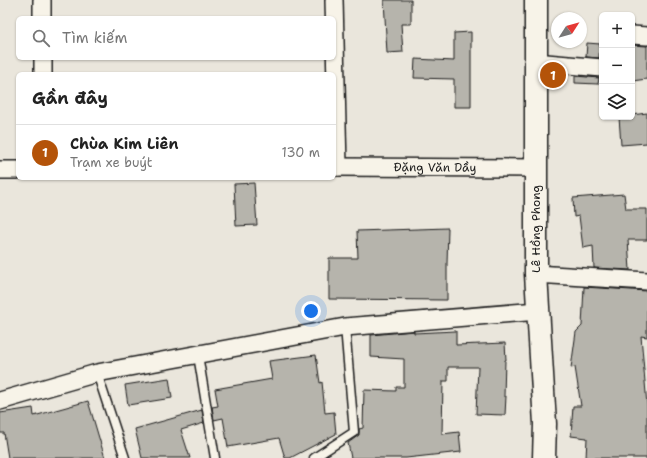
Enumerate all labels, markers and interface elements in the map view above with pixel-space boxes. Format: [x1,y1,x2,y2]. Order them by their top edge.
north arrow [551,12,587,48]
map controls [599,12,635,120]
button: + [599,12,635,48]
search box [16,16,336,60]
icon: search [30,27,52,49]
text: Tìm kiếm [62,28,127,48]
button: − [599,48,635,84]
pin: 1 [540,60,566,90]
button: layers [599,84,635,120]
text: Gần đây [32,87,108,109]
text: Chùa Kim Liên [70,134,178,154]
text: 1 [42,144,48,161]
text: 130 m [282,144,320,161]
text: Trạm xe buýt [70,154,152,171]
street label: Đặng Văn Dầy [394,159,476,176]
street label: Lê Hồng Phong [528,185,544,273]
your location [301,301,321,321]

